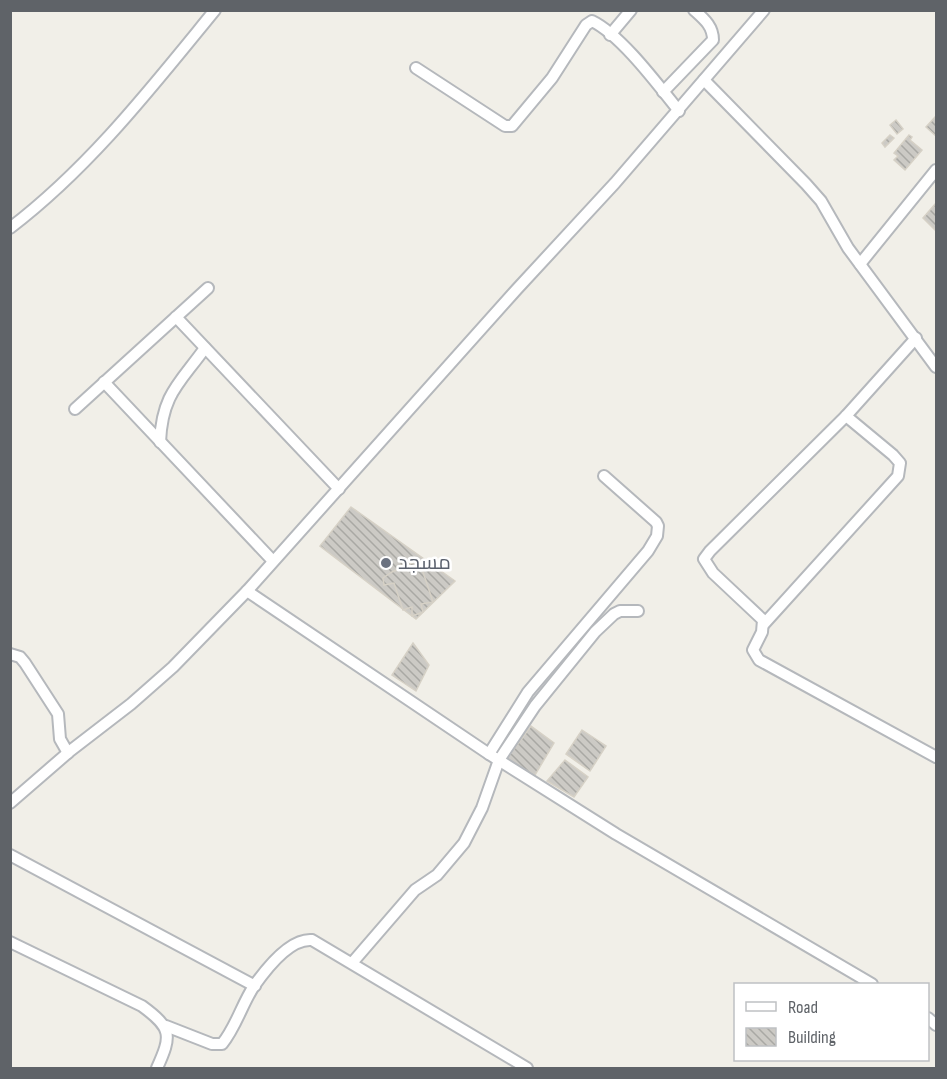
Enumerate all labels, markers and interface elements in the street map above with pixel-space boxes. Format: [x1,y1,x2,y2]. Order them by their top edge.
place label: مسجد [398,551,451,575]
marker: مسجد [379,556,393,570]
legend [734,983,929,1061]
text: Road [788,997,818,1018]
text: Building [788,1027,836,1048]

